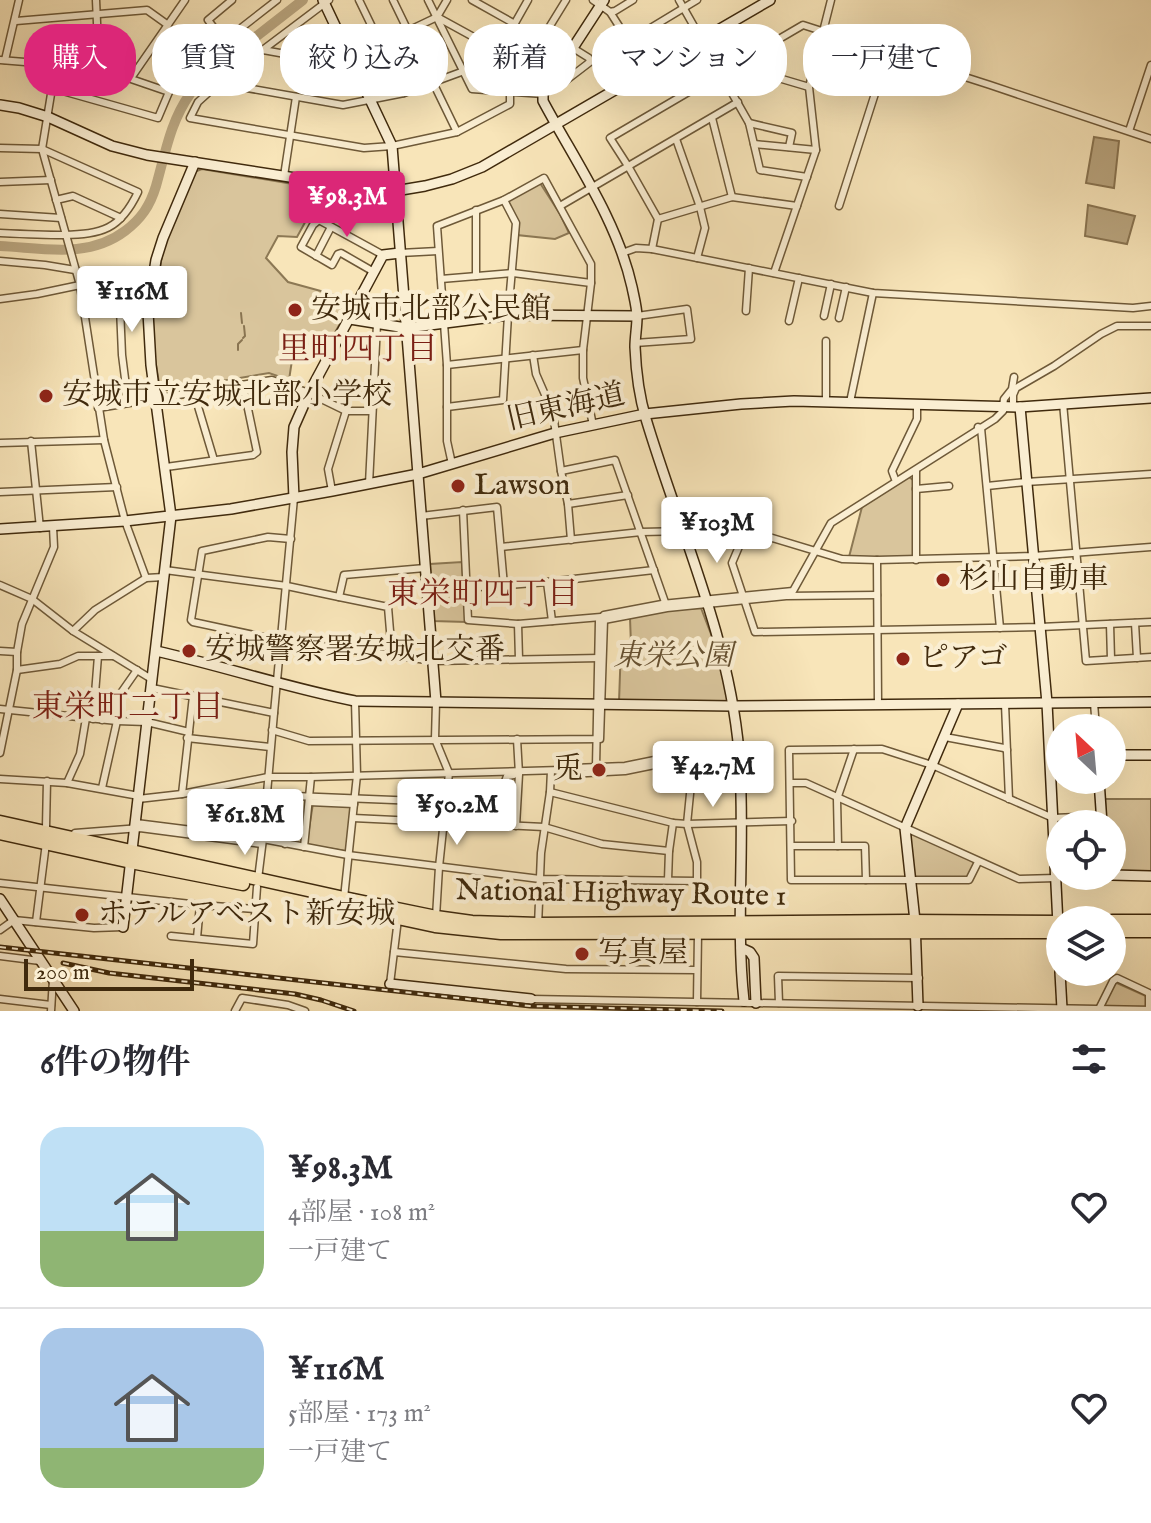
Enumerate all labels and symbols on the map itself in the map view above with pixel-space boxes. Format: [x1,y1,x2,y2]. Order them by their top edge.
pin: ¥98.3M [282,171,412,239]
pin: ¥116M [76,266,188,334]
place label: 安城市北部公民館 [311,291,551,329]
marker: 安城市北部公民館 [286,301,304,319]
district label: 里町四丁目 [278,330,438,371]
street label: 旧東海道 [503,376,629,440]
place label: 安城市立安城北部小学校 [62,377,392,415]
marker: 安城市立安城北部小学校 [37,387,55,405]
place label: Lawson [474,467,570,505]
marker: Lawson [449,477,467,495]
pin: ¥103M [661,497,773,565]
place label: 杉山自動車 [959,561,1109,599]
marker: 杉山自動車 [934,571,952,589]
district label: 東栄町四丁目 [387,575,579,616]
place label: 安城警察署安城北交番 [205,632,505,670]
park label: 東栄公園 [613,638,738,676]
place label: ピアゴ [919,640,1008,678]
marker: 安城警察署安城北交番 [180,642,198,660]
marker: ピアゴ [894,650,912,668]
district label: 東栄町二丁目 [32,688,224,729]
north arrow [1046,714,1126,794]
pin: ¥42.7M [648,741,778,809]
place label: 兎 [553,751,583,789]
marker: 兎 [590,761,608,779]
pin: ¥50.2M [392,779,522,847]
pin: ¥61.8M [180,789,310,857]
street label: National Highway Route 1 [455,872,787,916]
place label: ホテルアベスト新安城 [98,896,395,934]
marker: ホテルアベスト新安城 [73,906,91,924]
place label: 写真屋 [598,935,688,973]
marker: 写真屋 [573,945,591,963]
scale bar [24,955,194,991]

